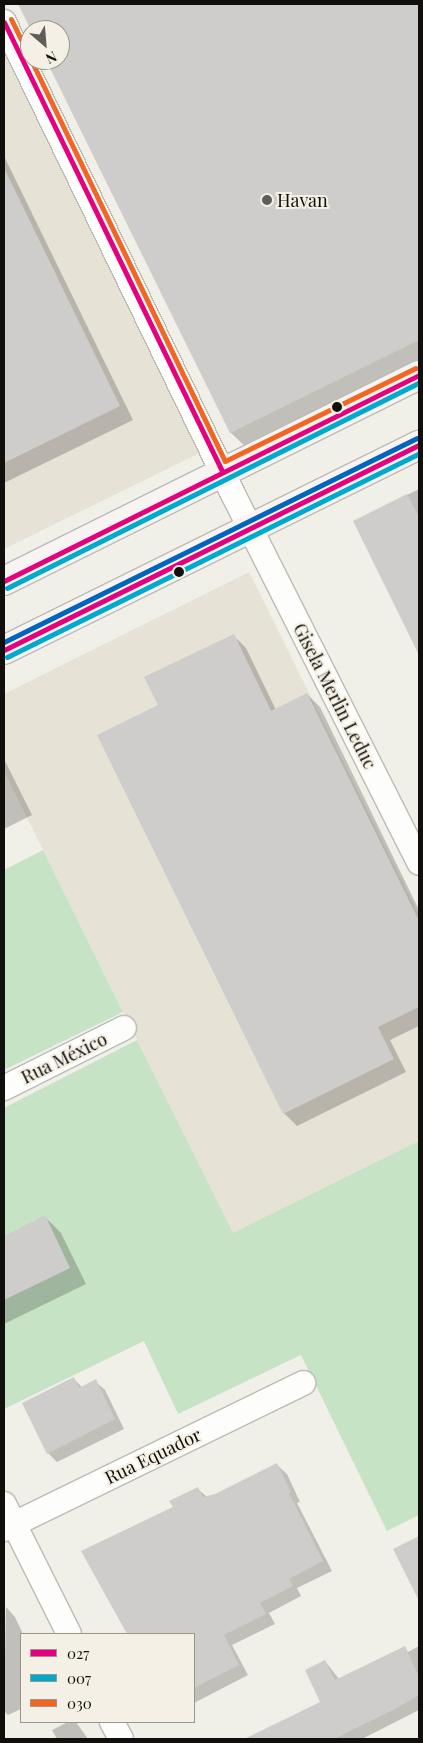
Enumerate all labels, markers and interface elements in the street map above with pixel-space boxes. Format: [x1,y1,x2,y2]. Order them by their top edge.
north arrow [20,20,70,70]
text: N [43,47,60,69]
place label: Havan [277,189,328,211]
marker: Havan [261,194,273,206]
unlabelled marker [332,402,342,412]
unlabelled marker [174,567,184,577]
street label: Gisela Merlin Leduc [289,619,381,773]
street label: Rua México [17,1028,111,1088]
street label: Rua Equador [101,1423,205,1489]
legend [20,1633,195,1723]
text: 027 [67,1643,89,1663]
text: 007 [67,1668,91,1688]
text: 030 [67,1693,92,1713]

